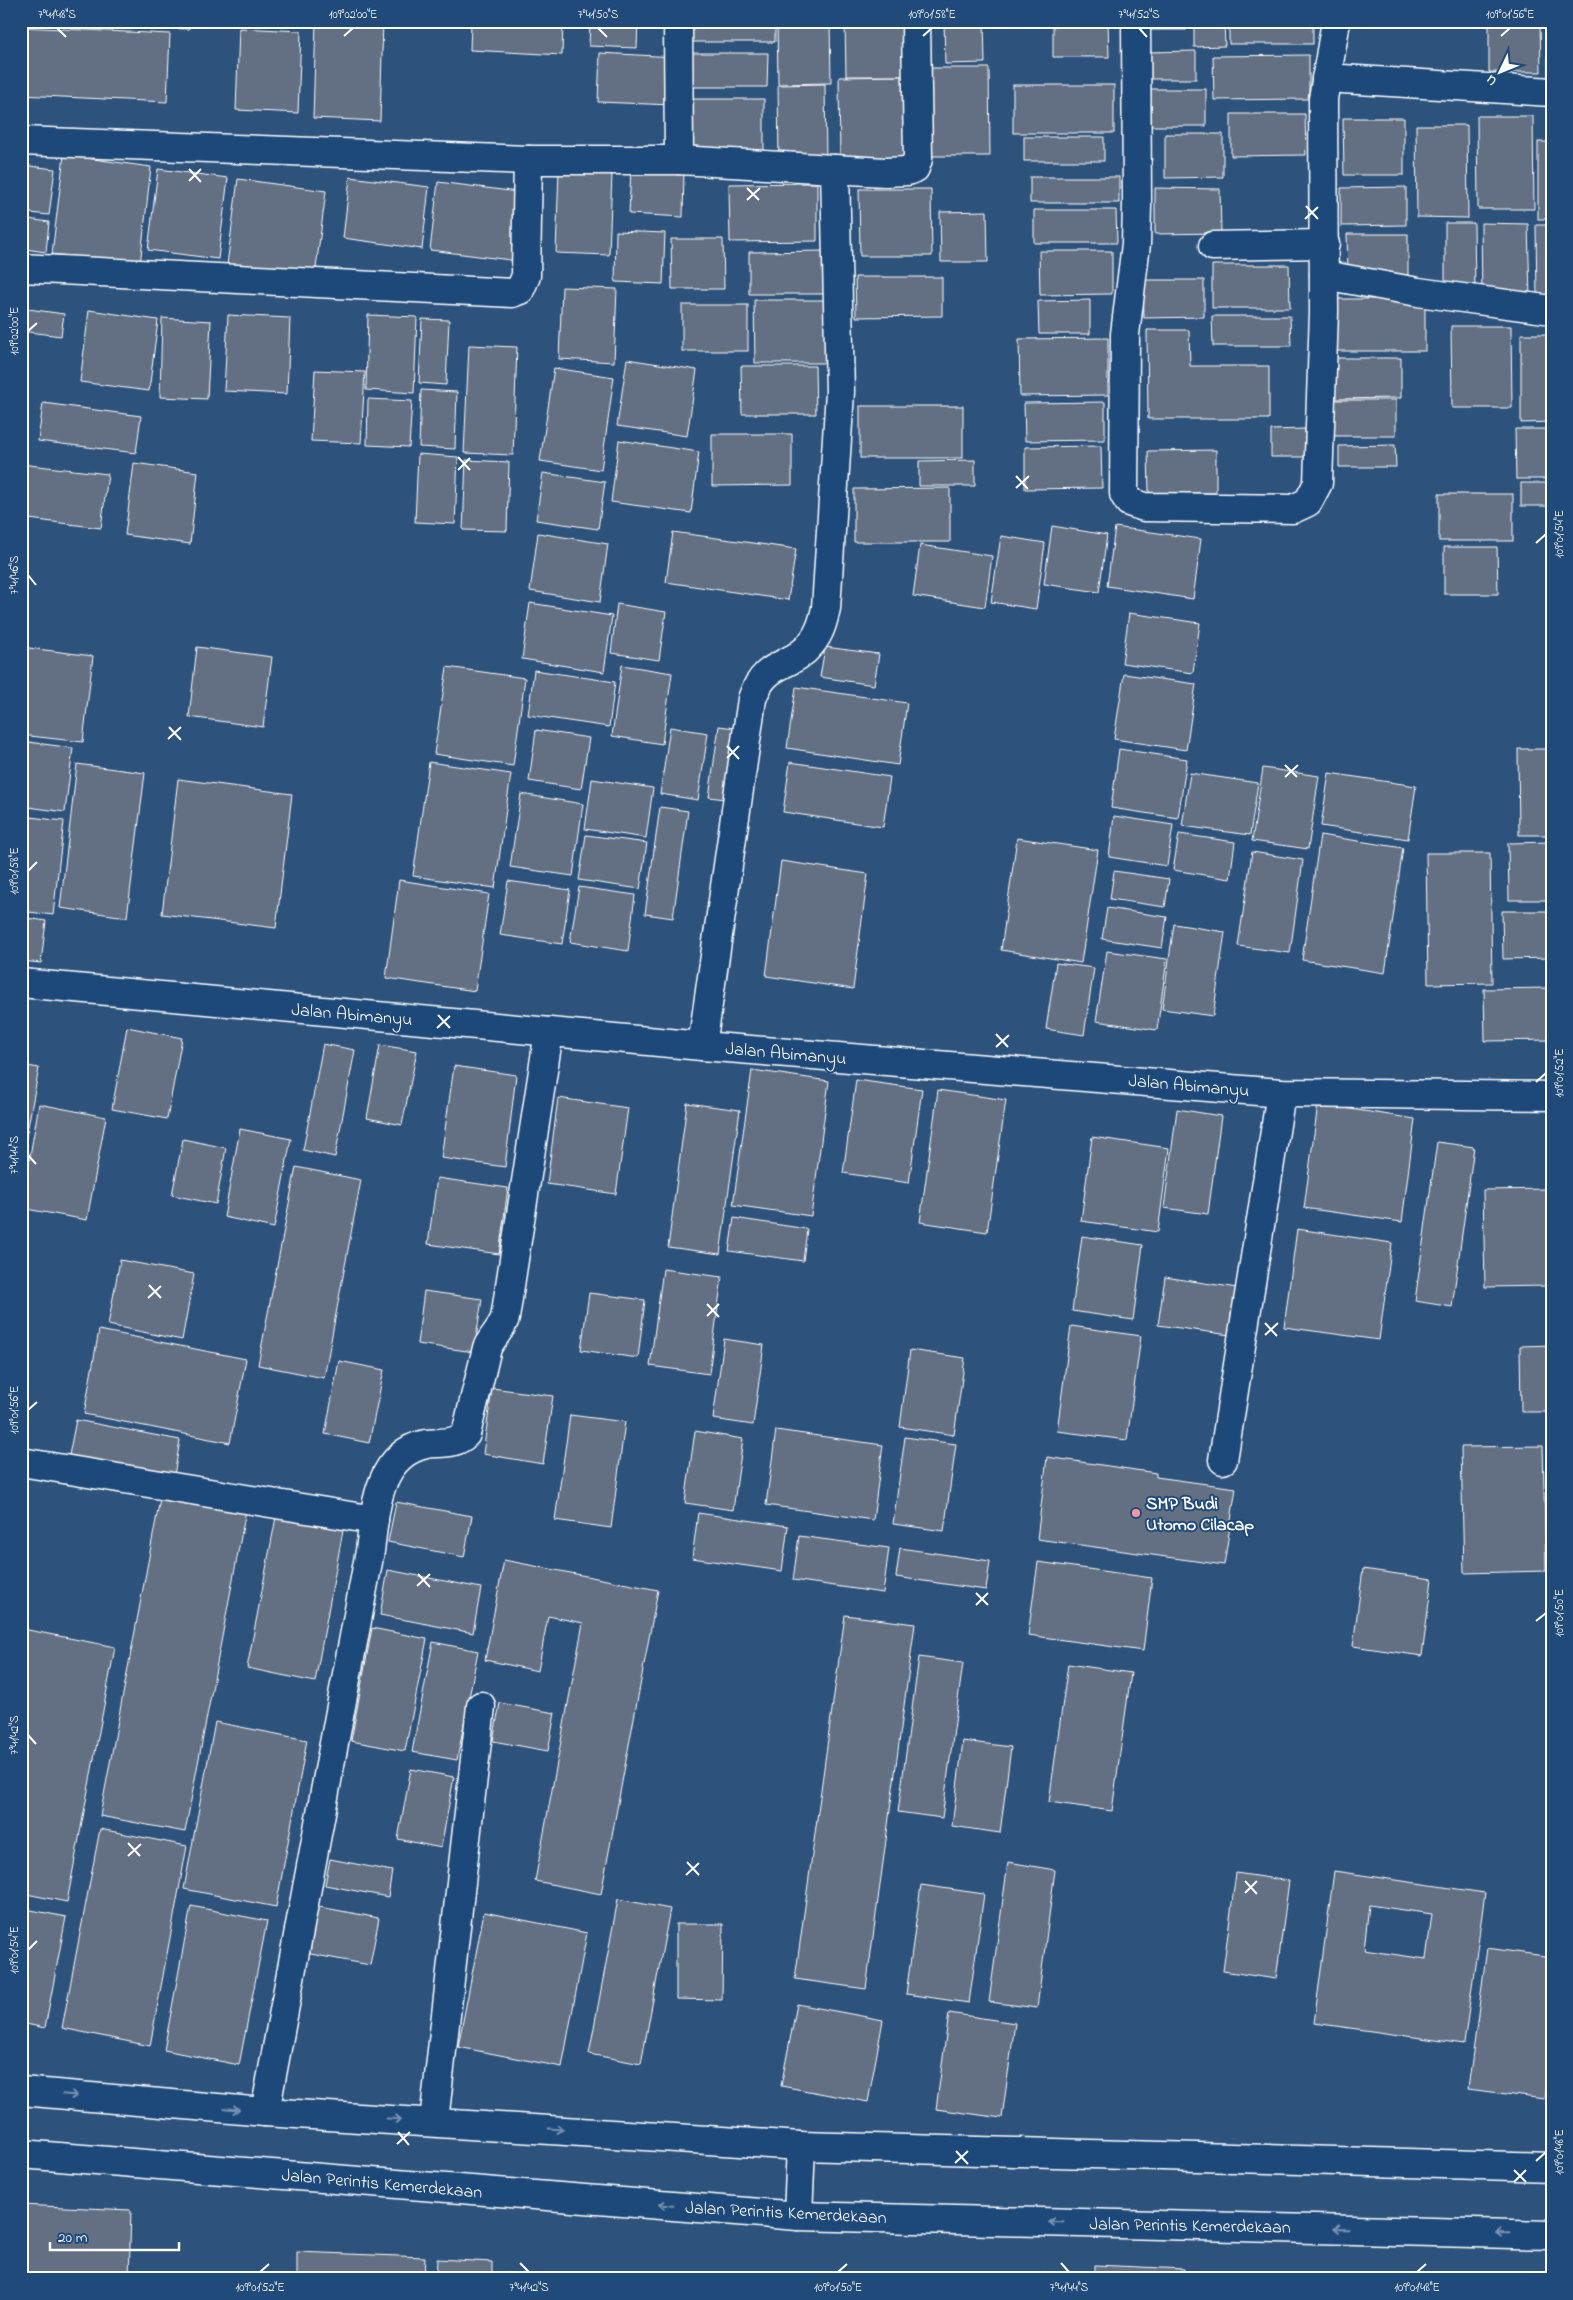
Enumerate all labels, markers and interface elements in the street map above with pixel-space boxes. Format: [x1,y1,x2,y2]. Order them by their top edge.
text: 7°41'48"S [38,6,76,24]
text: 109°02'00"E [329,6,377,24]
text: 7°41'50"S [578,6,619,24]
text: 109°01'58"E [908,6,956,24]
text: 7°41'52"S [1118,6,1160,24]
text: 109°01'56"E [1486,6,1534,24]
north arrow [1476,48,1526,98]
text: U [1481,69,1502,90]
text: 109°02'00"E [6,307,24,355]
text: 109°01'54"E [1551,510,1569,558]
text: 7°41'46"S [6,555,24,594]
text: 109°01'58"E [6,847,24,895]
street label: Jalan Abimanyu [290,998,413,1034]
street label: Jalan Abimanyu [724,1037,847,1073]
text: 109°01'52"E [1551,1049,1569,1098]
street label: Jalan Abimanyu [1127,1069,1250,1105]
text: 7°41'44"S [6,1135,24,1174]
text: 109°01'56"E [6,1386,24,1434]
place label: SMP Budi Utomo Cilacap [1146,1492,1254,1539]
marker: SMP Budi Utomo Cilacap [1130,1507,1142,1519]
text: 109°01'50"E [1551,1589,1569,1637]
text: 7°41'42"S [6,1715,24,1755]
text: 109°01'54"E [6,1926,24,1974]
one-way arrow [62,2091,78,2100]
one-way arrow [224,2104,240,2114]
one-way arrow [386,2115,402,2124]
one-way arrow [548,2125,564,2134]
text: 109°01'48"E [1551,2129,1569,2175]
street label: Jalan Perintis Kemerdekaan [280,2163,483,2207]
street label: Jalan Perintis Kemerdekaan [685,2196,887,2232]
one-way arrow [658,2200,674,2210]
street label: Jalan Perintis Kemerdekaan [1089,2212,1291,2242]
one-way arrow [1048,2217,1064,2227]
scale bar [50,2220,179,2252]
one-way arrow [1333,2224,1349,2234]
text: 20 m [58,2227,88,2249]
one-way arrow [1495,2229,1511,2238]
text: 109°01'52"E [236,2279,285,2297]
text: 7°41'42"S [509,2279,549,2297]
text: 109°01'50"E [814,2279,862,2297]
text: 7°41'44"S [1050,2279,1089,2297]
text: 109°01'48"E [1394,2279,1440,2297]

